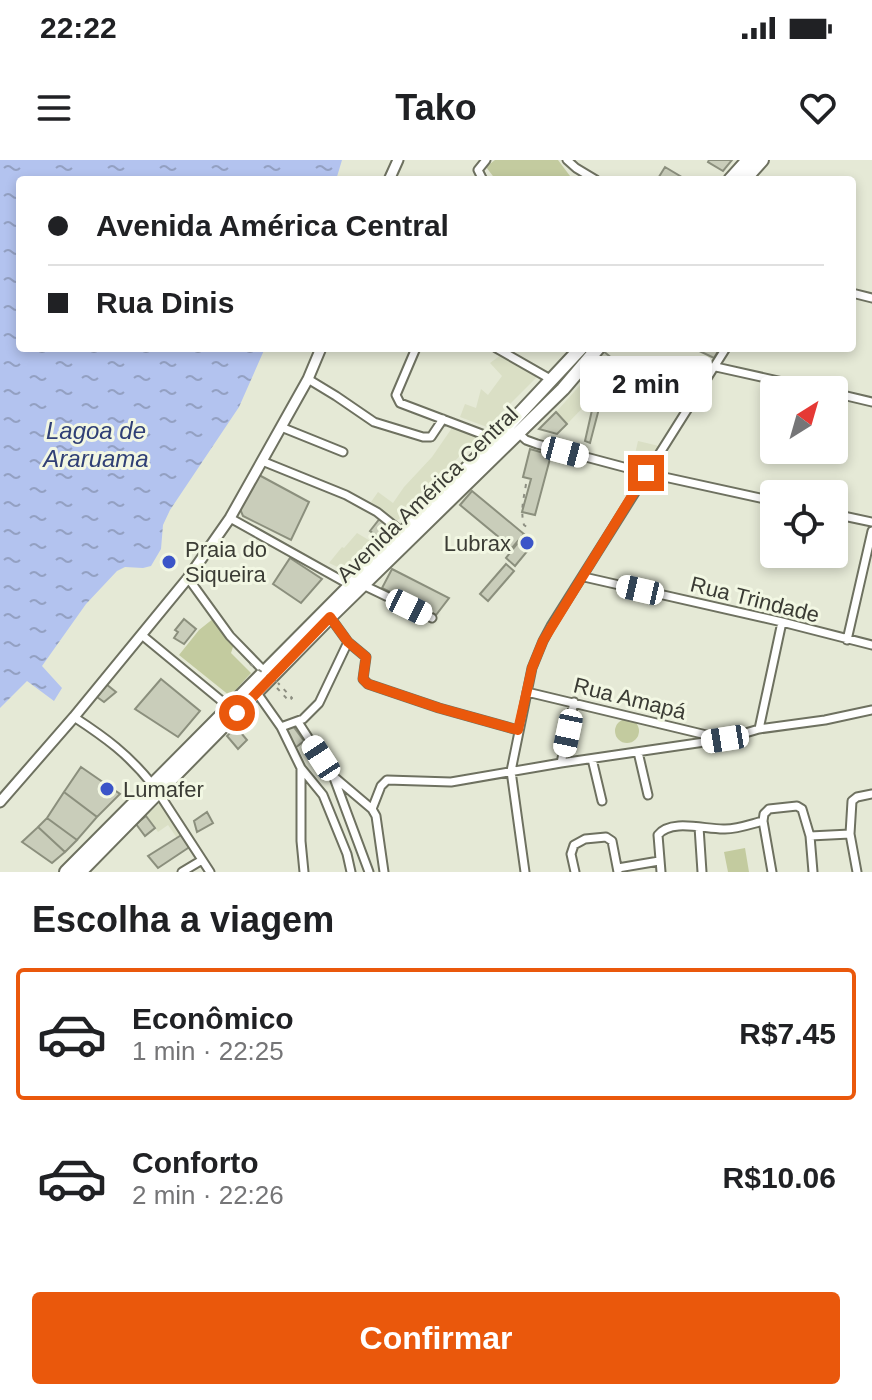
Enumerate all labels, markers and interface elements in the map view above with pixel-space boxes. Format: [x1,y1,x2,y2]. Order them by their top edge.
text: 22:22 [40,11,117,44]
icon: menu [32,86,76,130]
icon: heart [796,86,840,130]
text: Tako [395,87,477,128]
text: Avenida América Central [96,209,449,242]
text: Rua Dinis [96,286,234,319]
callout: 2 min [580,357,712,413]
text: 2 min [612,369,680,399]
north arrow [760,376,848,464]
map controls [760,376,848,568]
street label: Avenida América Central [332,401,523,587]
water label: Lagoa de Araruama [41,417,149,472]
car [539,434,591,470]
route end [628,455,664,491]
button: locate [760,480,848,568]
place label: Lubrax [444,531,511,556]
marker: Lubrax [518,534,536,552]
place label: Praia do Siqueira [185,537,267,587]
marker: Praia do Siqueira [160,553,178,571]
street label: Rua Trindade [688,571,822,628]
car [614,573,666,607]
car [382,586,436,628]
street label: Rua Amapá [571,672,689,725]
route start [219,695,255,731]
car [551,707,585,759]
car [699,723,751,755]
car [298,731,344,785]
place label: Lumafer [123,777,204,802]
marker: Lumafer [98,780,116,798]
text: Escolha a viagem [32,899,334,940]
icon: car [36,998,108,1070]
text: Econômico [132,1002,294,1035]
text: R$7.45 [739,1017,836,1050]
text: 1 min · 22:25 [132,1036,284,1066]
icon: car [36,1142,108,1214]
text: Conforto [132,1146,259,1179]
text: R$10.06 [723,1161,836,1194]
text: 2 min · 22:26 [132,1180,284,1210]
button: Confirmar [32,1292,840,1384]

